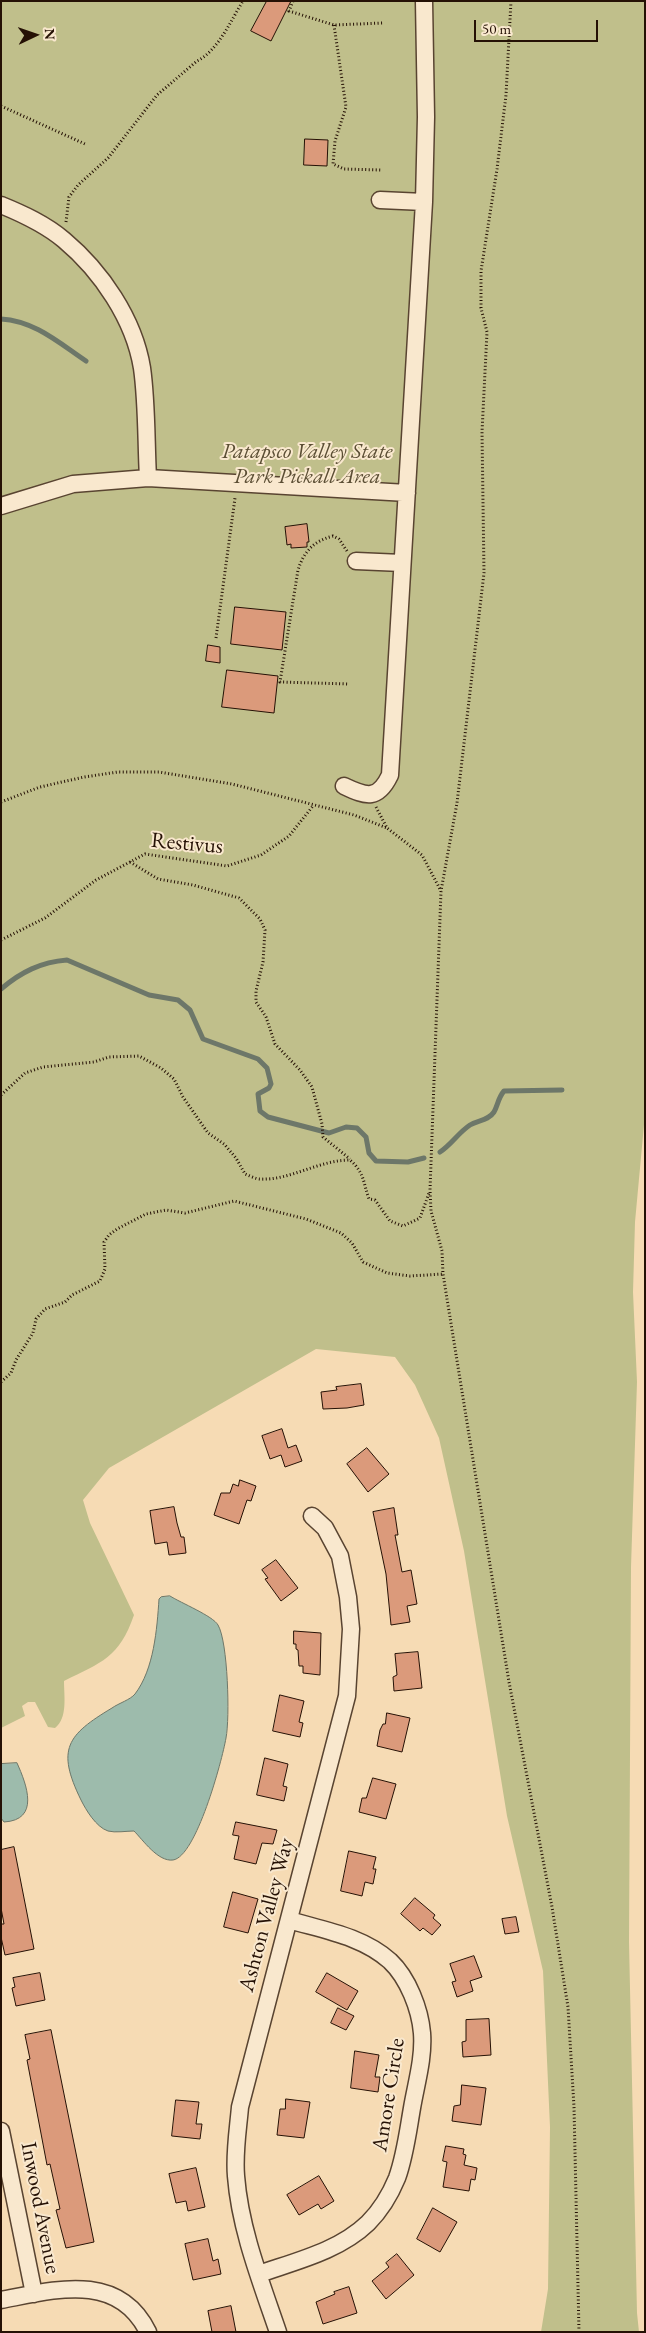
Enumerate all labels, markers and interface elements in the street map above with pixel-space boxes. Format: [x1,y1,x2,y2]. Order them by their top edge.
north arrow [10,10,60,60]
scale bar [476,10,600,42]
text: 50 m [482,19,511,38]
text: N [41,28,59,40]
park label: Patapsco Valley State Park Pickall Area [221,439,393,491]
street label: Restivus [150,828,224,860]
street label: Ashton Valley Way [234,1835,300,1995]
street label: Amore Circle [367,2036,411,2154]
street label: Inwood Avenue [14,2140,66,2276]

